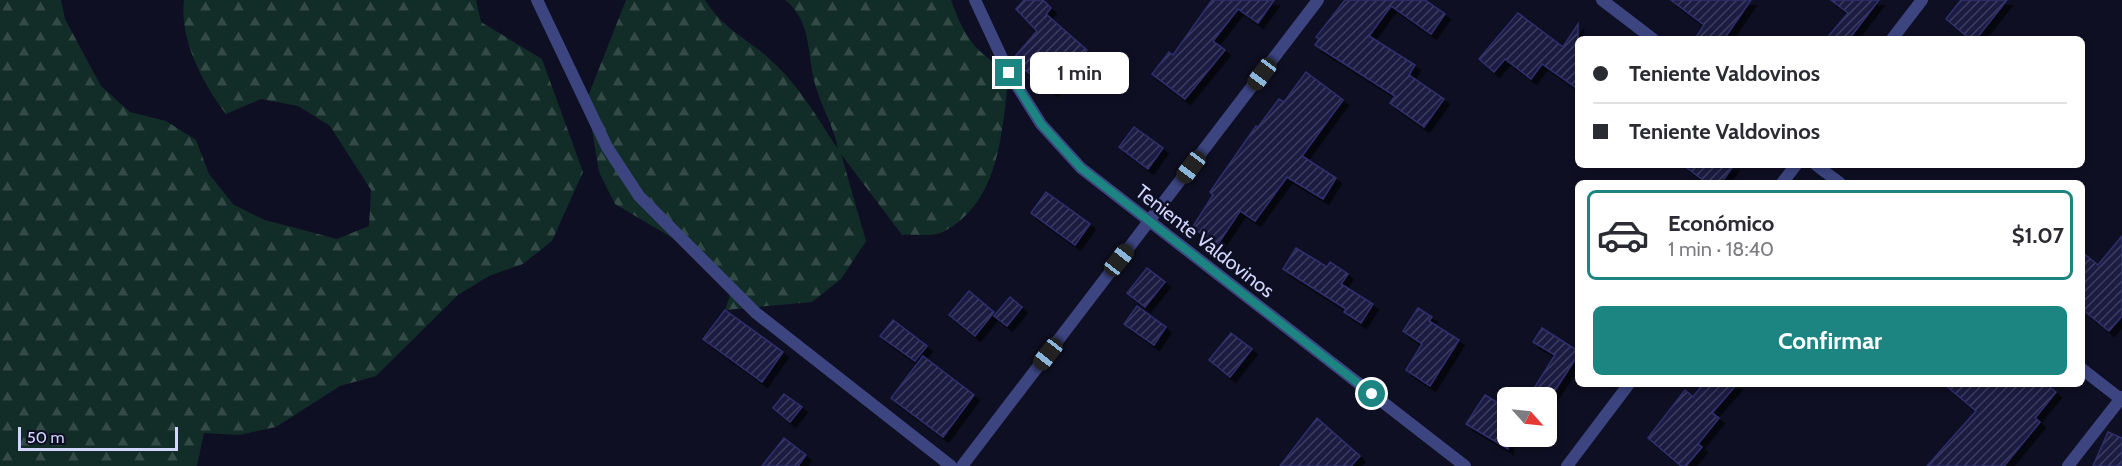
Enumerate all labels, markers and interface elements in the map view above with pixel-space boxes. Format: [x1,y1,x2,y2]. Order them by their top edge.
callout: 1 min [1030,52,1129,94]
car [1244,54,1280,94]
route end [995,59,1022,86]
text: Teniente Valdovinos [1629,60,1820,87]
text: 1 min [1057,61,1102,85]
text: Teniente Valdovinos [1629,118,1820,145]
car [1173,147,1209,187]
street label: Teniente Valdovinos [1131,179,1279,303]
icon: car [1596,208,1650,262]
text: Económico [1668,210,1774,237]
text: $1.07 [2012,222,2064,249]
text: 1 min · 18:40 [1668,237,1774,261]
car [1101,240,1137,280]
button: Confirmar [1593,306,2067,375]
car [1030,334,1066,374]
route start [1358,380,1385,407]
north arrow [1497,387,1557,447]
map controls [1497,387,1557,447]
scale bar [18,424,178,452]
text: 50 m [27,428,64,447]

